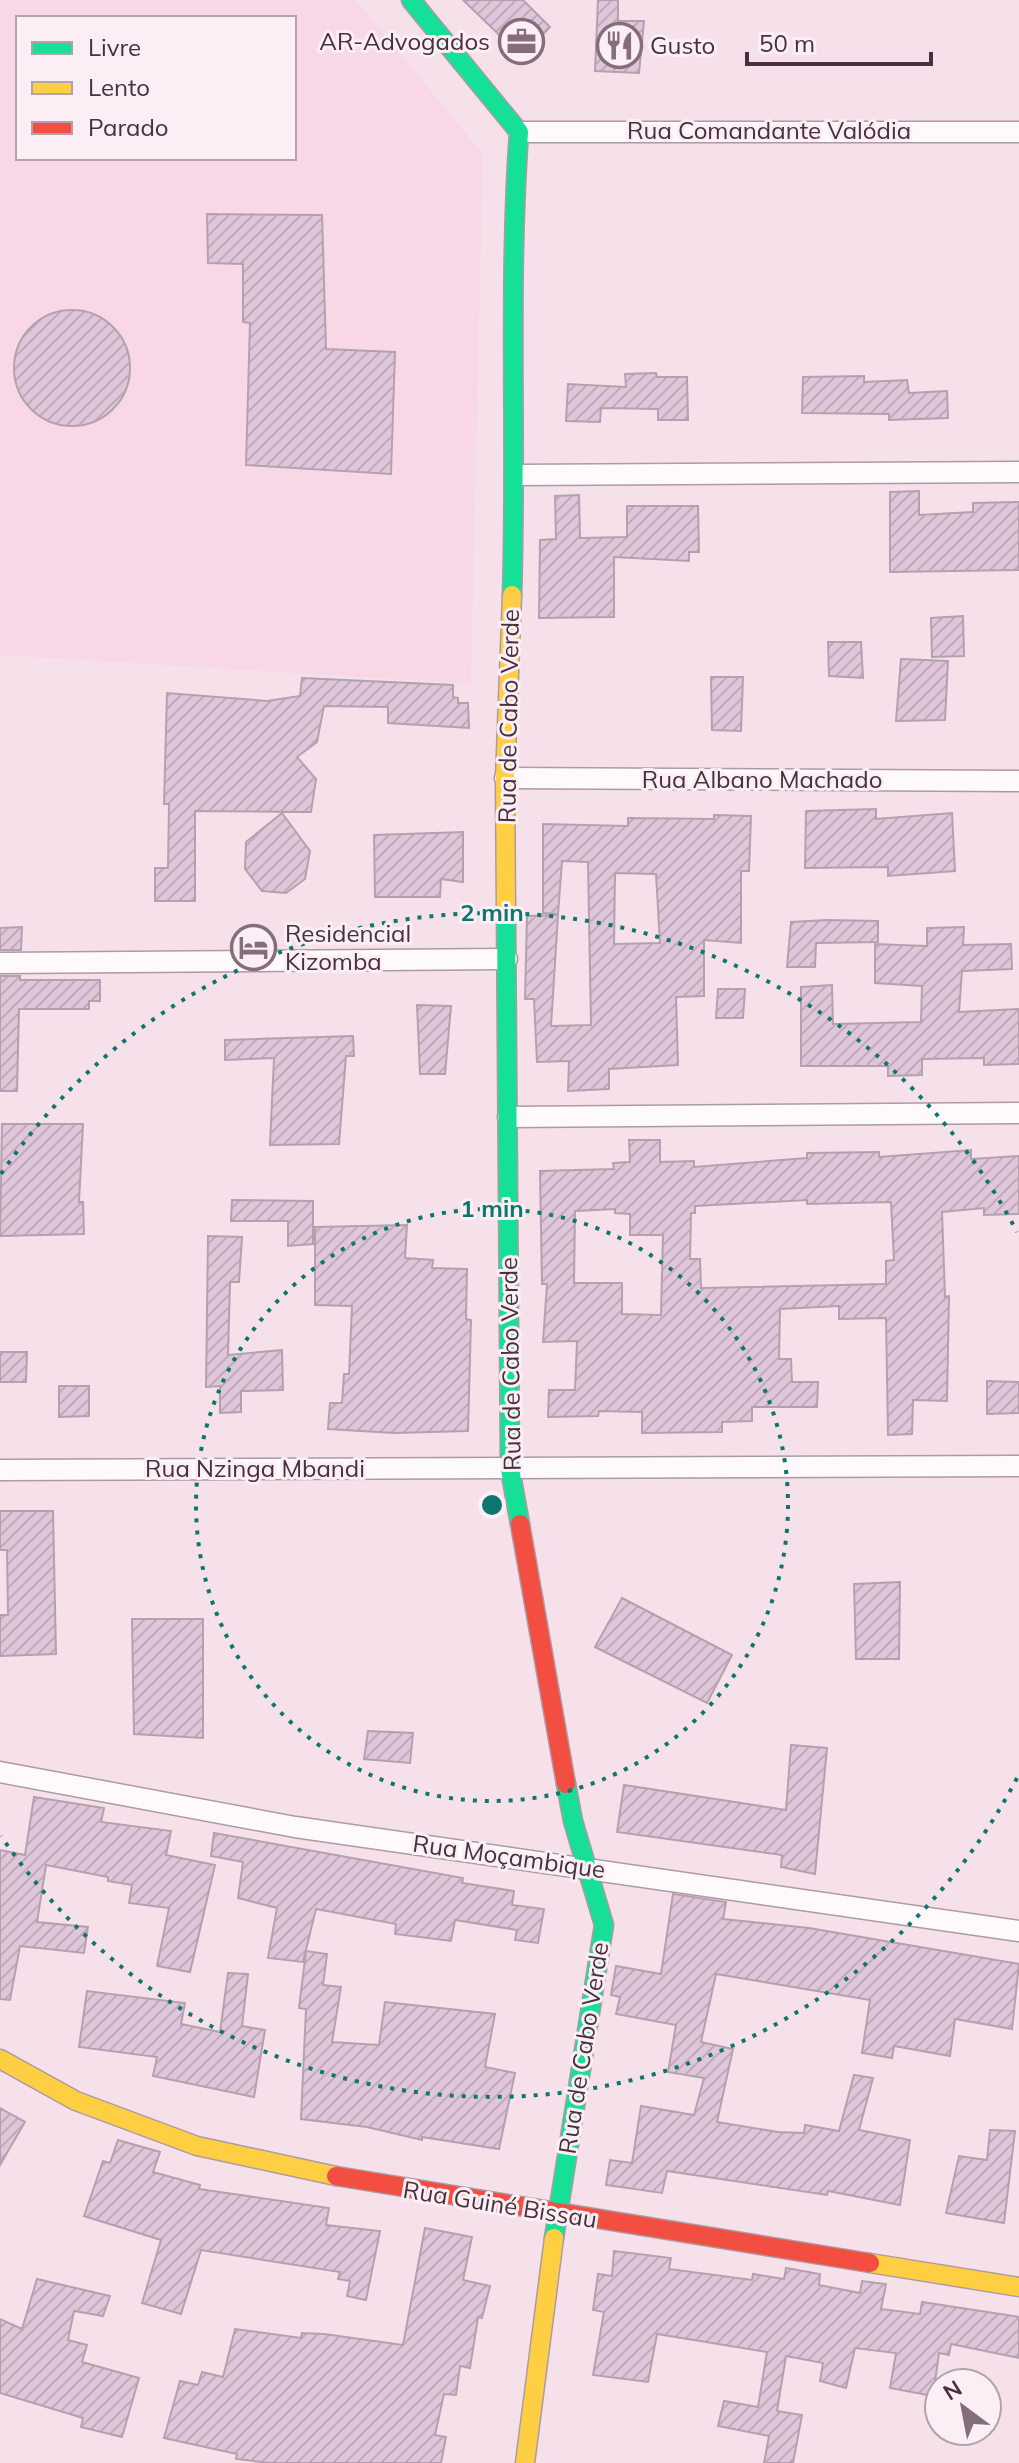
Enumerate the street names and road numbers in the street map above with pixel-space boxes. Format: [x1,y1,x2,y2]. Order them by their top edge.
street label: Rua Comandante Valódia [627,115,911,145]
street label: Rua de Cabo Verde [491,609,525,823]
street label: Rua Albano Machado [642,764,882,794]
street label: Rua de Cabo Verde [493,1257,527,1471]
street label: Rua Nzinga Mbandi [145,1453,365,1483]
street label: Rua Moçambique [411,1828,607,1884]
street label: Rua de Cabo Verde [551,1940,615,2156]
street label: Rua Guiné Bissau [401,2174,599,2234]

